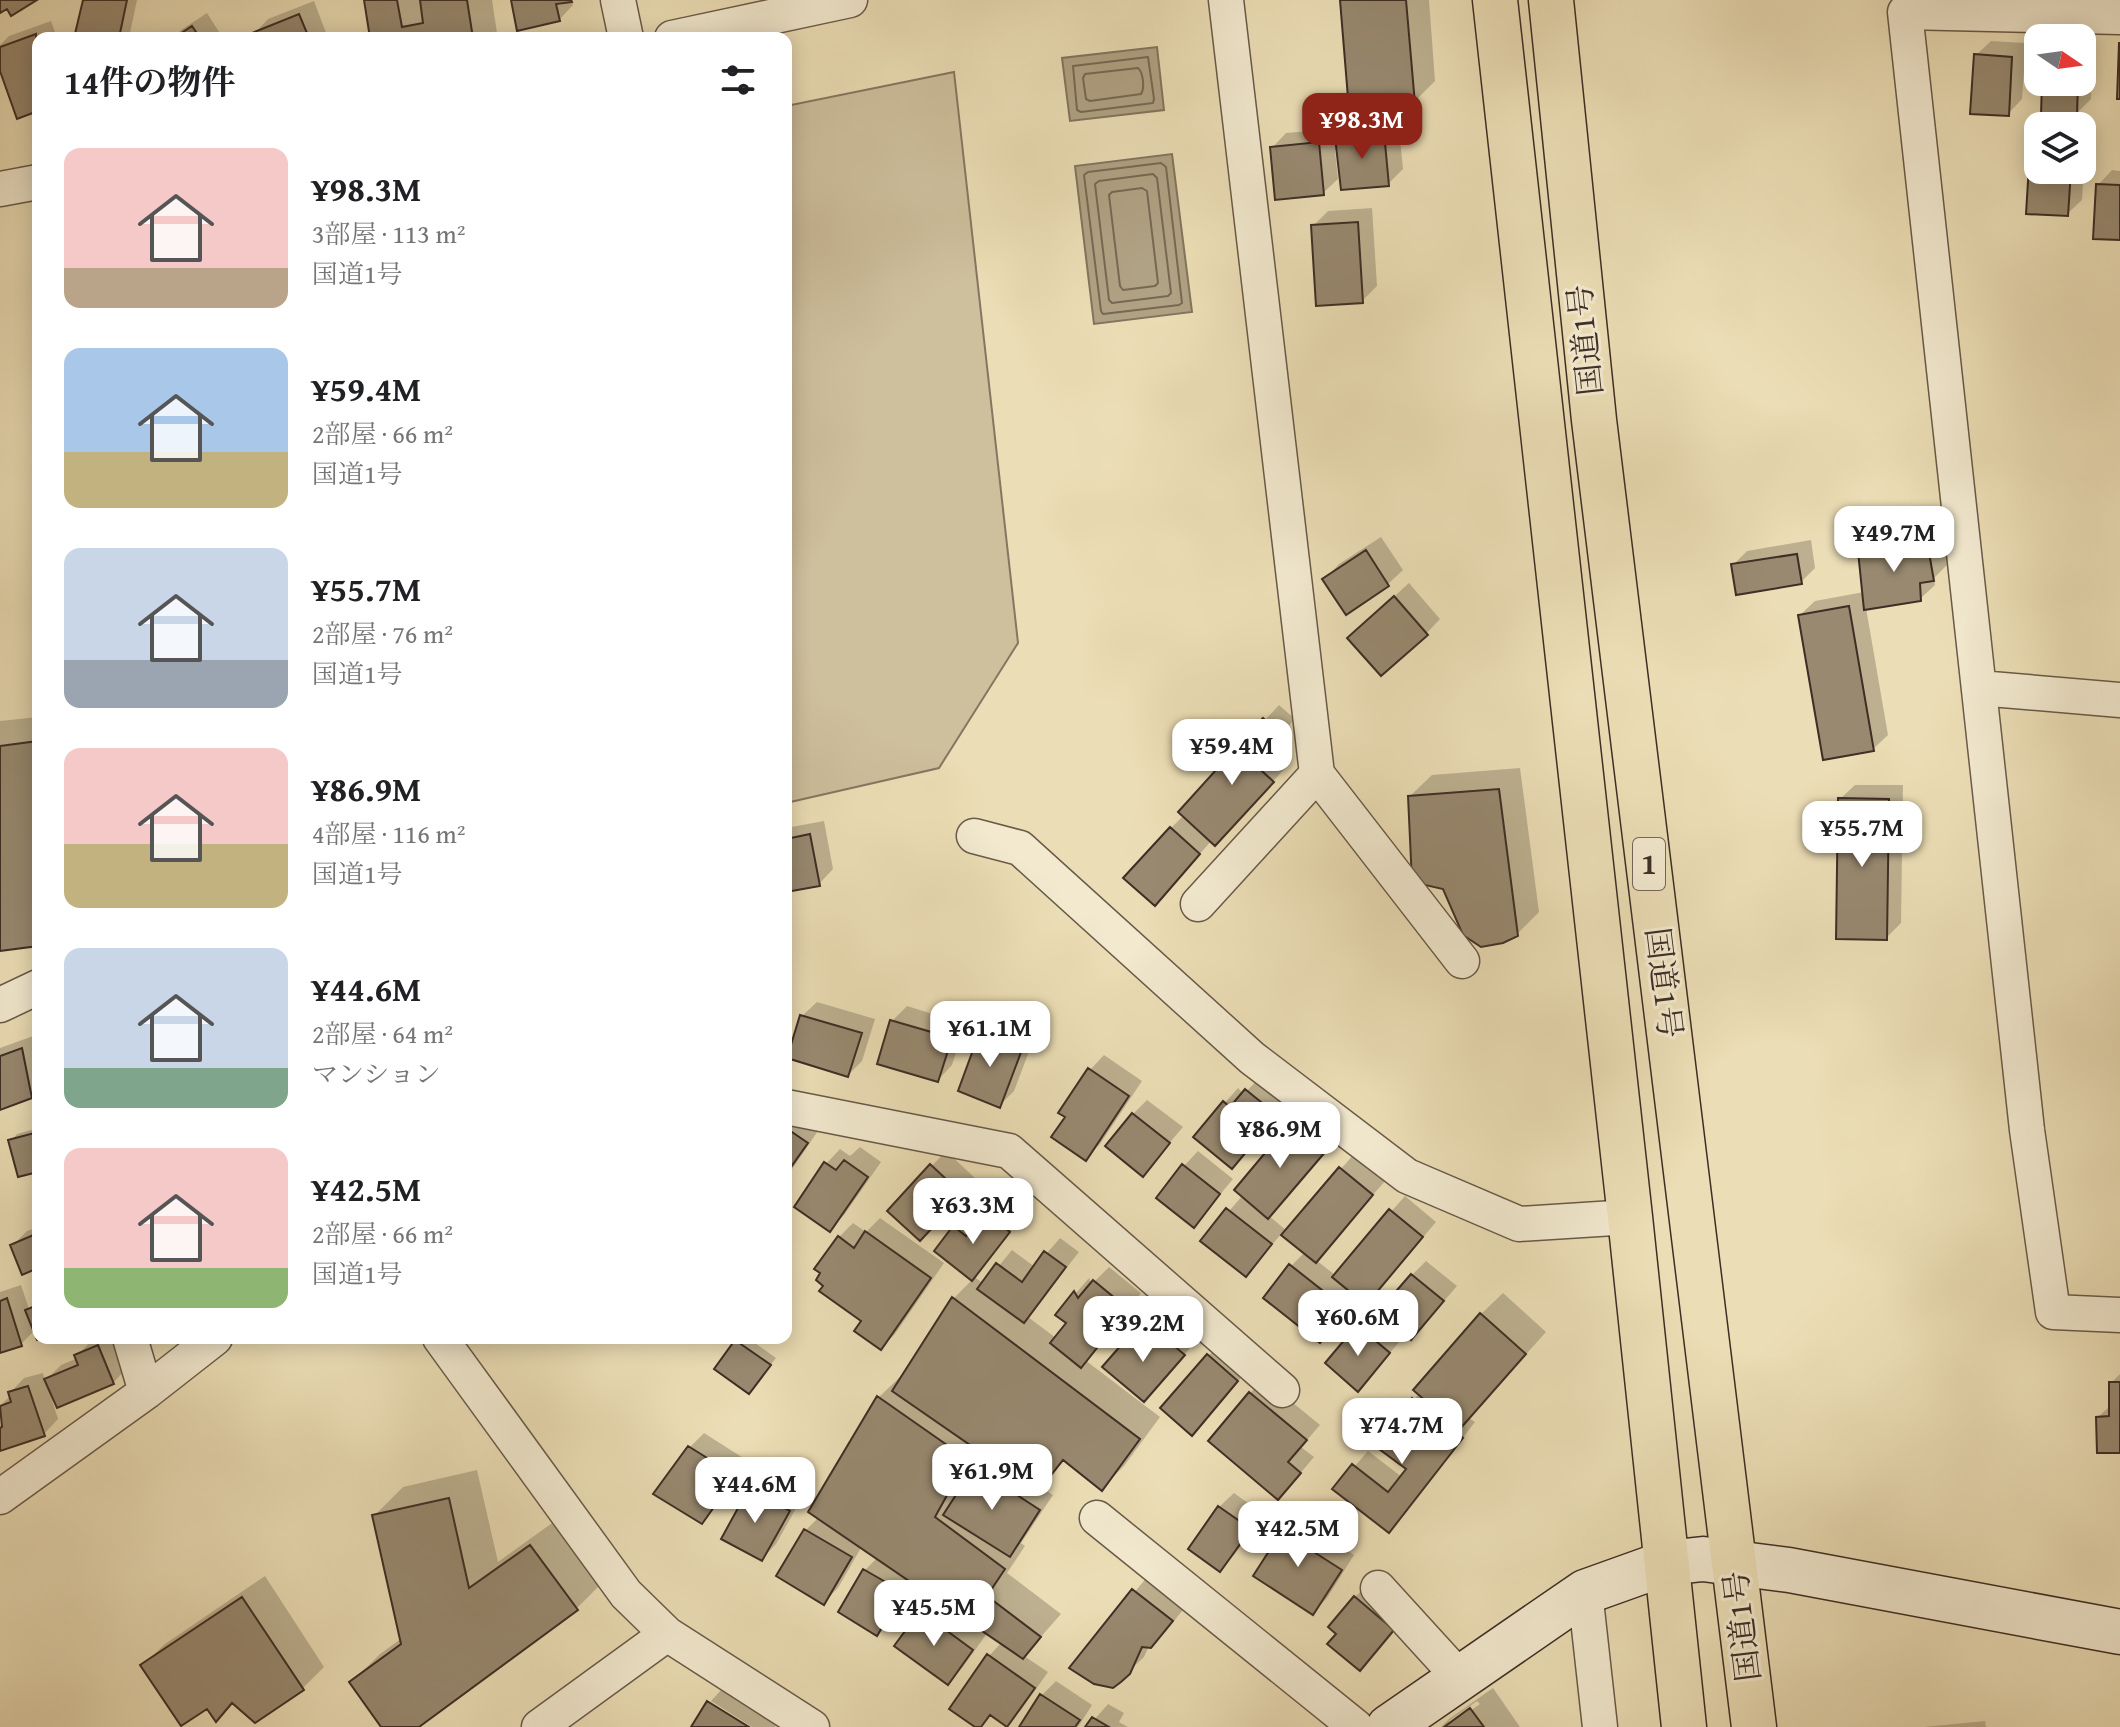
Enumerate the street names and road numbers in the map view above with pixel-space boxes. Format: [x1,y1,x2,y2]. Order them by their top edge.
street label: 国道1号 [1555,282,1614,398]
road number: 1 [1633,838,1665,890]
street label: 国道1号 [1634,925,1695,1041]
street label: 国道1号 [1711,1568,1772,1684]

